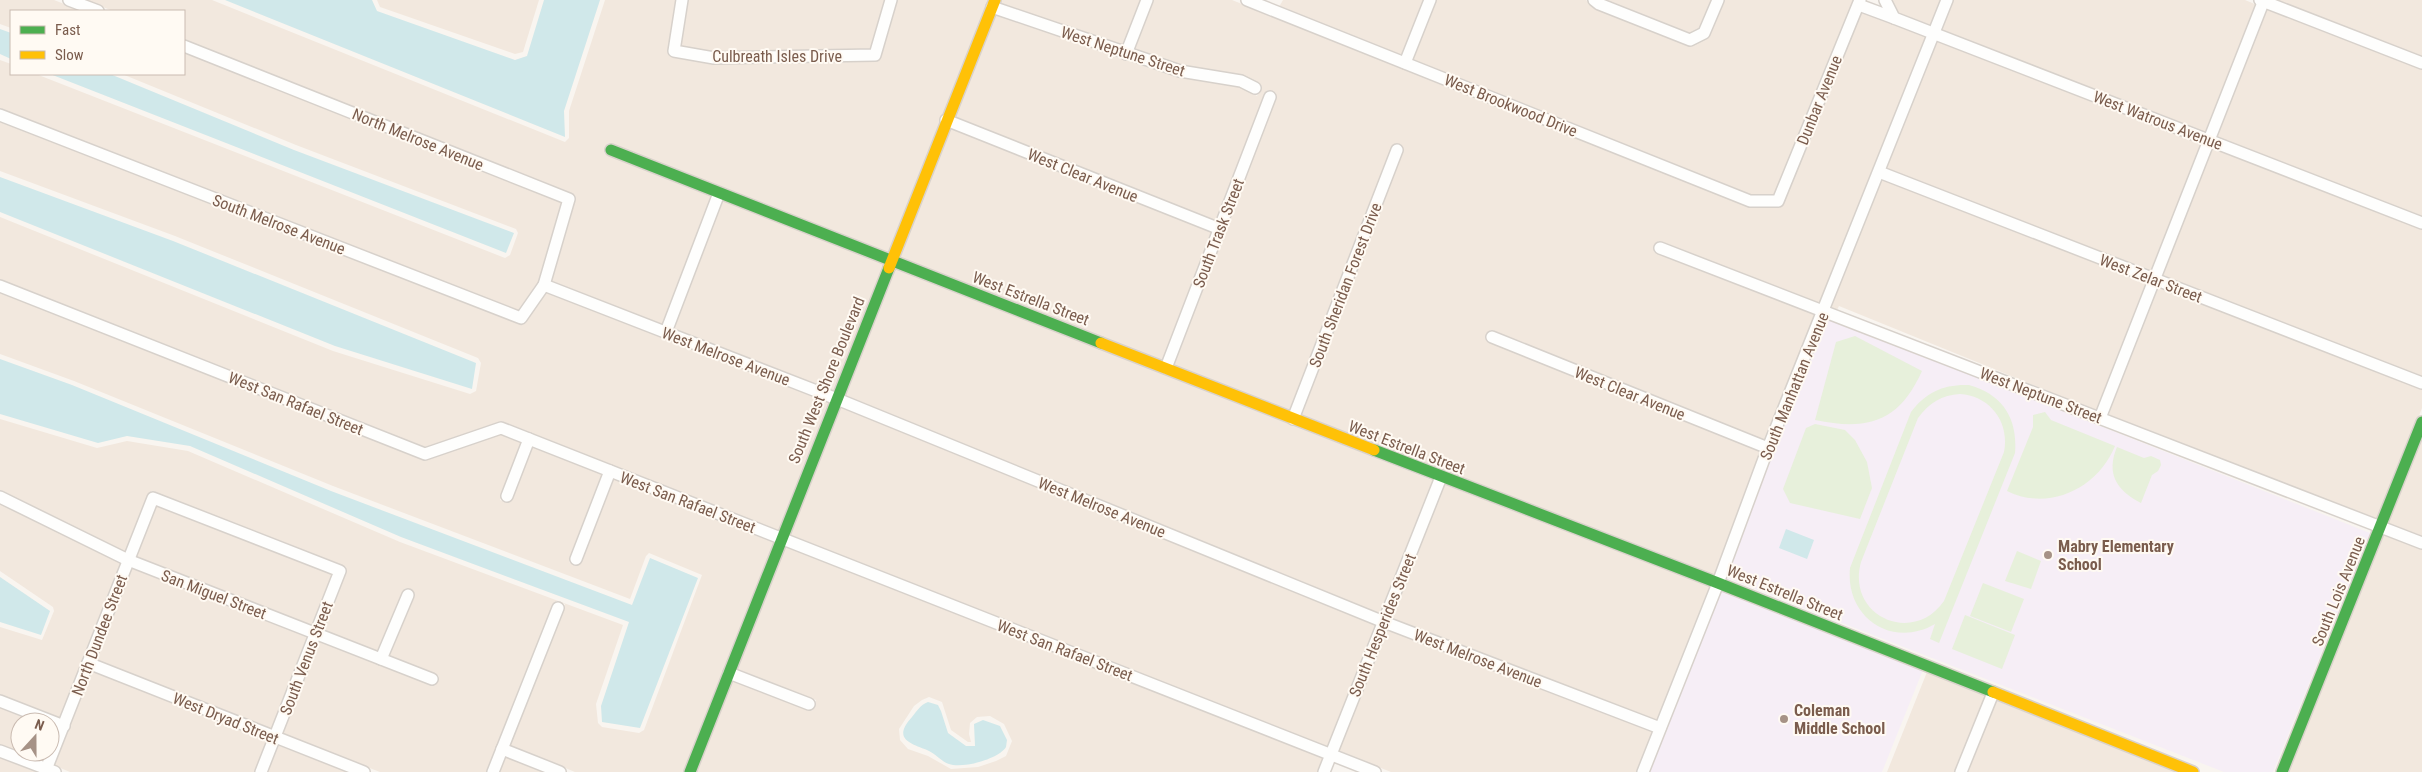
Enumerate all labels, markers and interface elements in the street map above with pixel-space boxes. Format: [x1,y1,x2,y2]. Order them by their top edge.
legend [10,10,185,75]
text: Fast [55,21,80,39]
street label: West Neptune Street [1058,22,1188,81]
text: Slow [55,46,84,64]
street label: Culbreath Isles Drive [712,47,842,66]
street label: Dunbar Avenue [1793,53,1846,148]
street label: West Brookwood Drive [1441,70,1580,141]
street label: West Watrous Avenue [2090,87,2225,154]
street label: North Melrose Avenue [349,104,486,174]
street label: West Clear Avenue [1025,145,1141,206]
street label: South Trask Street [1189,176,1248,291]
street label: South Melrose Avenue [210,190,348,259]
street label: South Sheridan Forest Drive [1305,200,1386,370]
street label: West Zelar Street [2097,250,2205,307]
street label: West Estrella Street [970,267,1092,330]
street label: South West Shore Boulevard [784,294,869,466]
street label: South Manhattan Avenue [1756,310,1833,463]
street label: West Melrose Avenue [659,323,793,390]
street label: West Clear Avenue [1572,363,1688,424]
street label: West Neptune Street [1977,363,2105,428]
street label: West San Rafael Street [226,368,366,439]
street label: West Estrella Street [1346,416,1468,479]
street label: West San Rafael Street [617,468,759,537]
street label: West Melrose Avenue [1035,473,1168,542]
street label: South Lois Avenue [2308,534,2369,649]
place label: Mabry Elementary School [2058,537,2174,574]
marker: Mabry Elementary School [2042,549,2054,561]
street label: South Hesperides Street [1345,551,1420,700]
street label: West Estrella Street [1724,561,1846,625]
street label: San Miguel Street [159,566,269,623]
street label: North Dundee Street [68,572,131,698]
street label: South Venus Street [276,598,337,718]
street label: West San Rafael Street [994,616,1136,685]
street label: West Melrose Avenue [1411,625,1545,692]
street label: West Dryad Street [170,689,282,748]
place label: Coleman Middle School [1794,701,1885,738]
north arrow [10,712,60,762]
marker: Coleman Middle School [1778,713,1790,725]
text: N [33,716,47,734]

